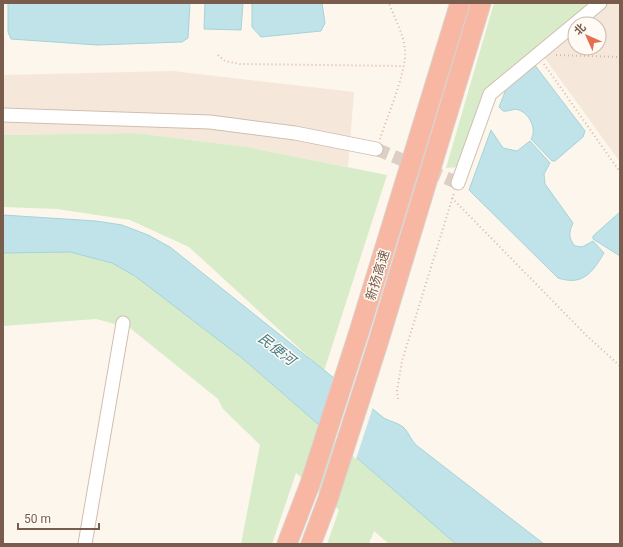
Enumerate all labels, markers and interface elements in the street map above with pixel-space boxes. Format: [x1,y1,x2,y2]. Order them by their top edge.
north arrow [567,16,607,56]
text: 北 [572,21,589,38]
street label: 新扬高速 [363,248,392,302]
water label: 民便河 [256,330,301,370]
scale bar [18,505,99,531]
text: 50 m [24,512,51,526]

